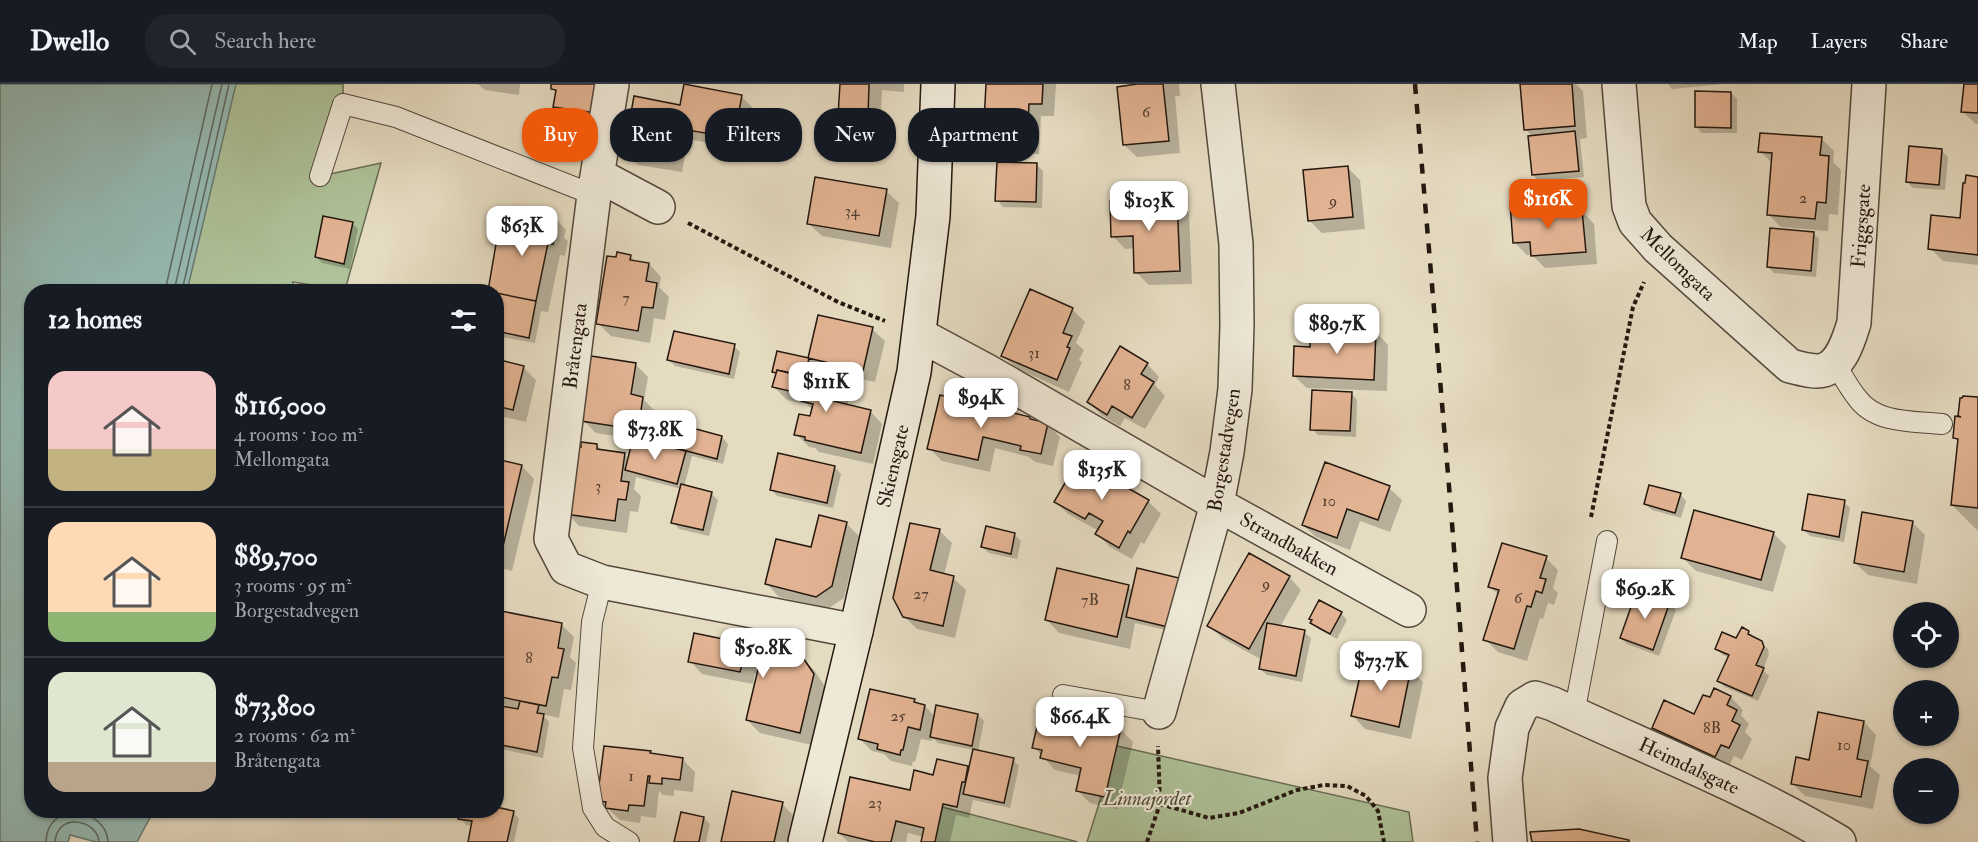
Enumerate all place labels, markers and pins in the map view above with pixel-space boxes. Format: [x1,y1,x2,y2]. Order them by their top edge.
pin: $116K [1506,179,1590,230]
pin: $103K [1107,181,1191,232]
pin: $63K [486,206,558,257]
pin: $89.7K [1288,304,1386,355]
pin: $111K [784,362,868,413]
pin: $94K [945,378,1017,429]
pin: $73.8K [606,410,704,461]
pin: $135K [1060,450,1144,501]
pin: $69.2K [1596,569,1694,620]
pin: $50.8K [714,628,812,679]
pin: $73.7K [1332,641,1430,692]
pin: $66.4K [1031,697,1129,748]

